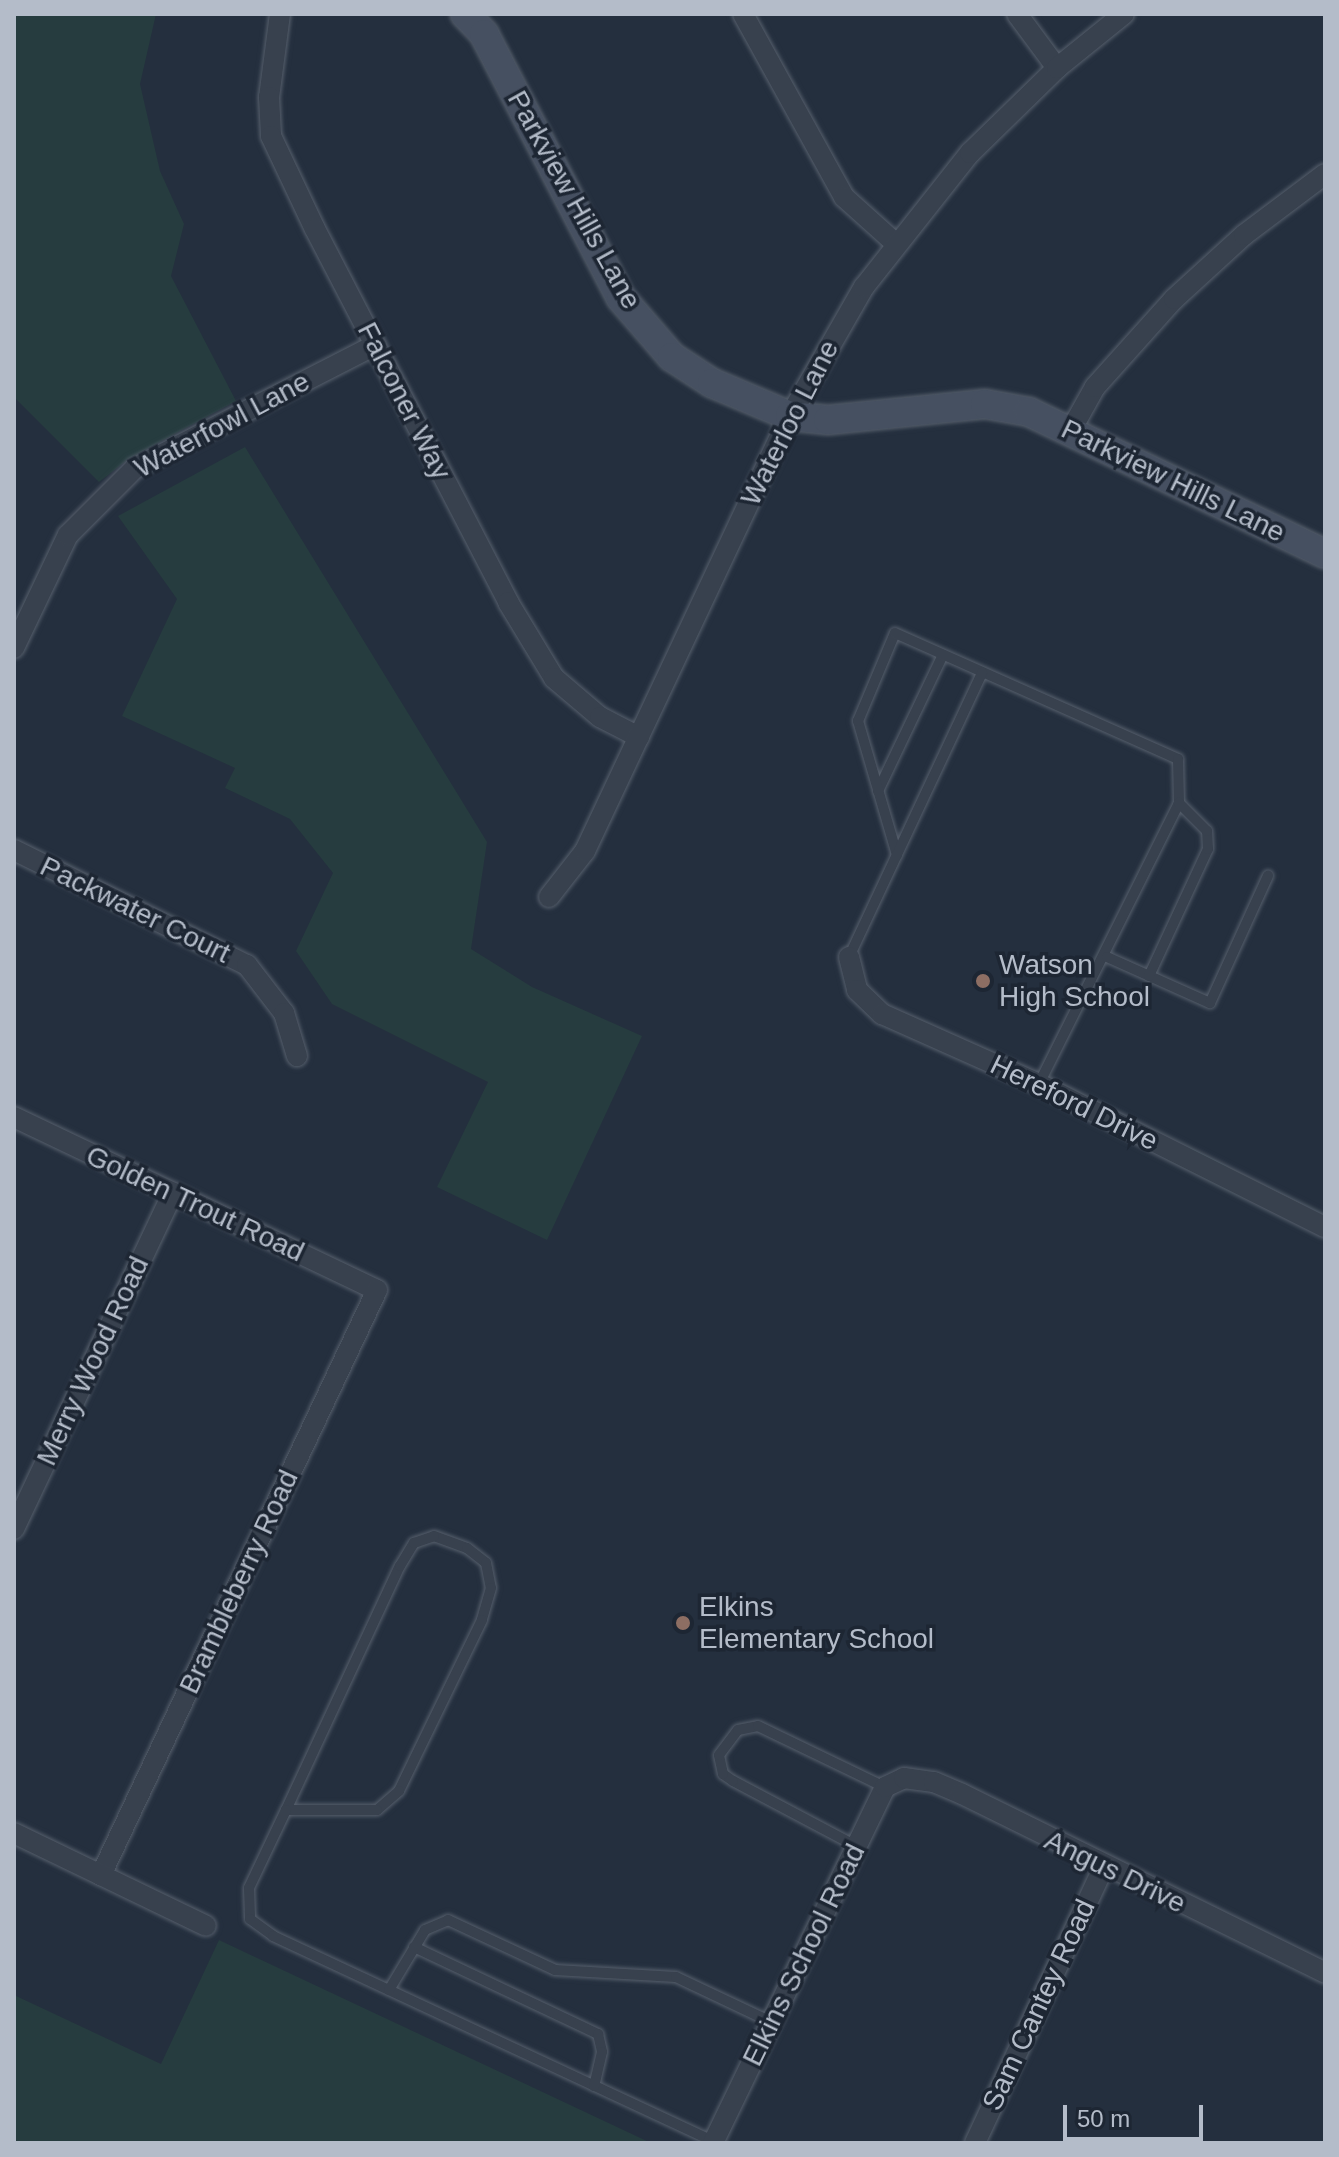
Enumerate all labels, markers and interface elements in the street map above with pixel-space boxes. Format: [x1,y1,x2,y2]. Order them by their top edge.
street label: Parkview Hills Lane [500,85,648,315]
street label: Falconer Way [350,317,458,485]
street label: Waterloo Lane [734,335,846,511]
street label: Waterfowl Lane [129,365,315,485]
street label: Parkview Hills Lane [1056,412,1290,550]
street label: Packwater Court [35,850,235,970]
place label: Watson High School [999,948,1150,1014]
marker: Watson High School [974,972,992,990]
street label: Hereford Drive [985,1048,1163,1158]
street label: Golden Trout Road [80,1139,310,1269]
street label: Merry Wood Road [30,1251,156,1471]
street label: Brambleberry Road [172,1465,306,1699]
place label: Elkins Elementary School [699,1590,934,1656]
marker: Elkins Elementary School [674,1614,692,1632]
street label: Angus Drive [1039,1823,1191,1921]
street label: Elkins School Road [736,1839,872,2071]
street label: Sam Cantey Road [975,1894,1103,2116]
scale bar [1067,2089,1207,2139]
text: 50 m [1077,2105,1130,2132]

